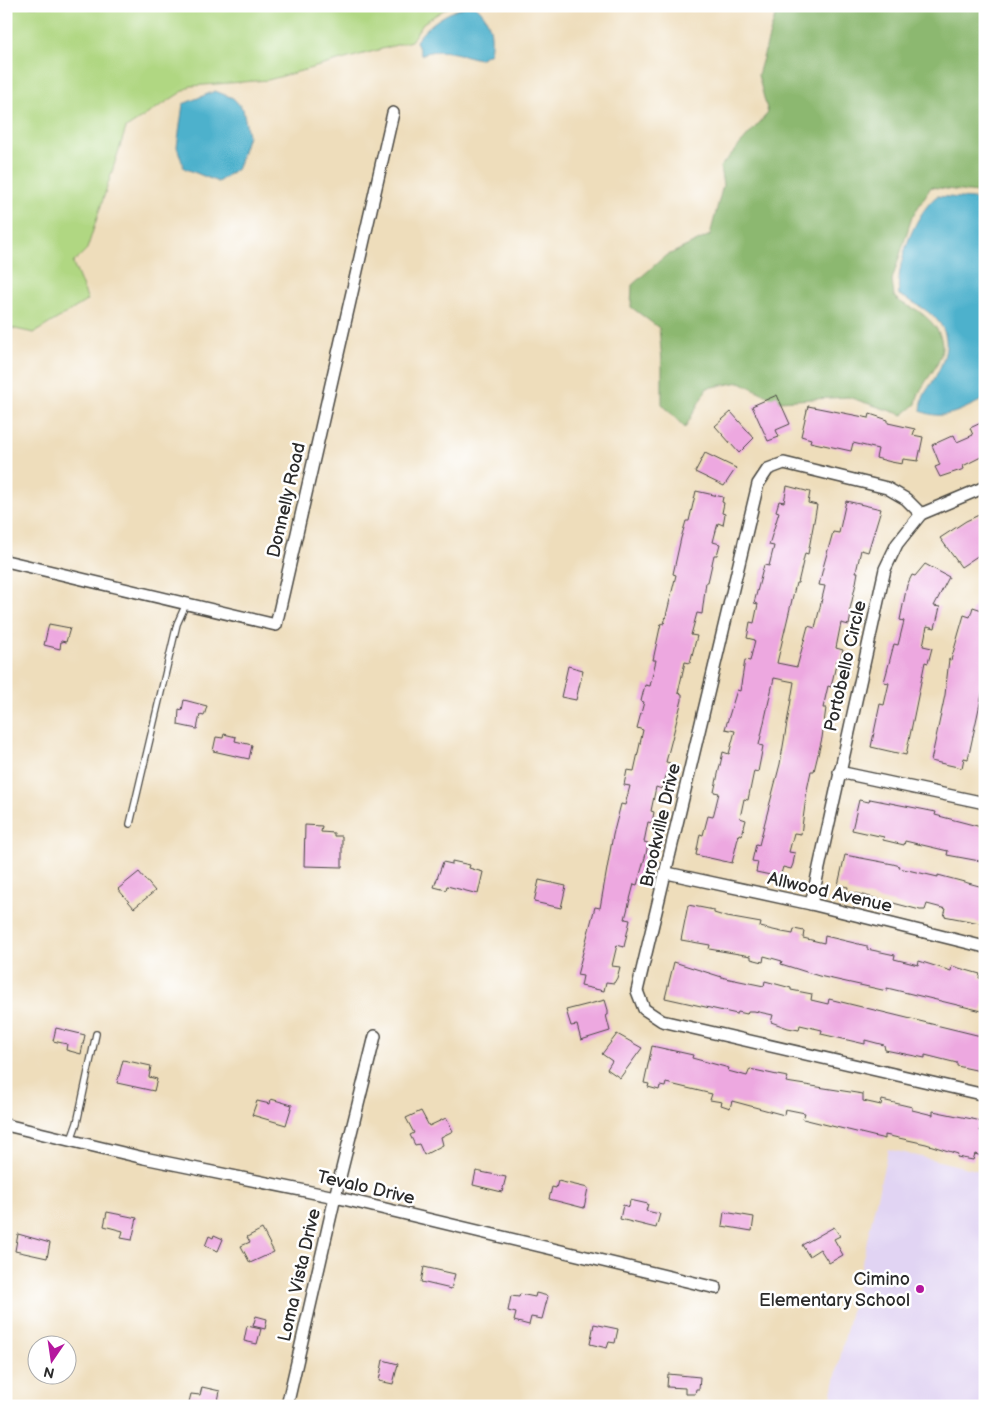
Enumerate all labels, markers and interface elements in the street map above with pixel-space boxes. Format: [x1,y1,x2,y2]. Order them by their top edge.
street label: Donnelly Road [263,441,310,560]
street label: Portobello Circle [820,598,871,734]
street label: Brookville Drive [636,761,685,889]
street label: Allwood Avenue [766,868,894,917]
street label: Tevalo Drive [315,1166,417,1209]
street label: Loma Vista Drive [274,1206,325,1344]
place label: Cimino Elementary School [759,1269,910,1311]
marker: Cimino Elementary School [914,1283,926,1295]
north arrow [28,1334,78,1384]
text: N [42,1363,56,1382]

